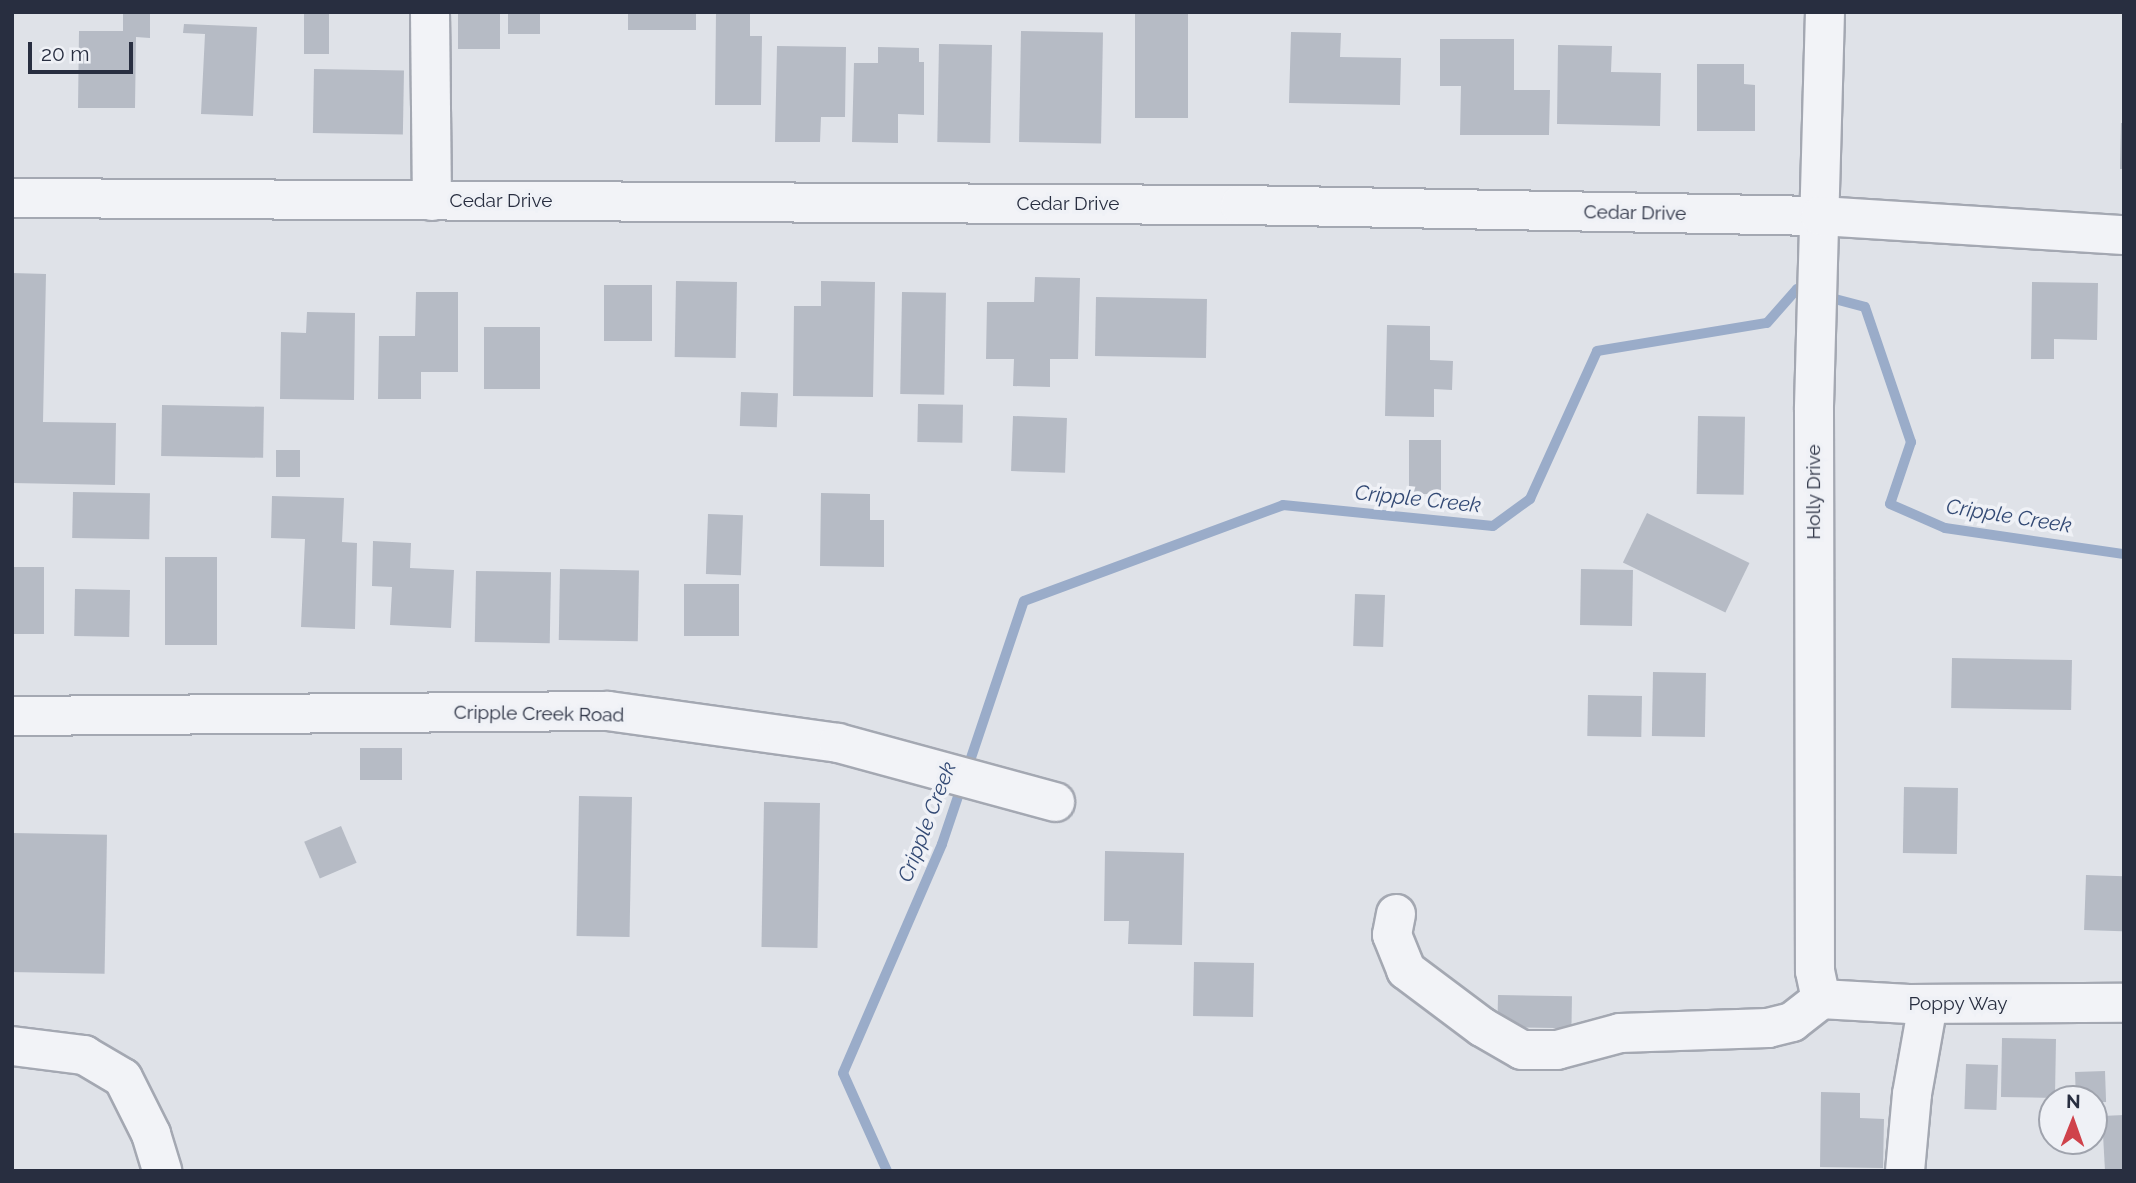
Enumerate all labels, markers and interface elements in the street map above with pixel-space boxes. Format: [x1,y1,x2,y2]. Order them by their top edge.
scale bar [32,28,136,72]
text: 20 m [41,41,89,66]
street label: Cedar Drive [449,190,553,212]
street label: Cedar Drive [1016,193,1120,215]
street label: Cedar Drive [1583,201,1687,225]
street label: Holly Drive [1803,444,1825,540]
water label: Cripple Creek [1354,480,1482,518]
water label: Cripple Creek [1944,494,2074,538]
street label: Cripple Creek Road [453,701,625,727]
water label: Cripple Creek [893,758,961,886]
street label: Poppy Way [1908,993,2008,1015]
north arrow [2038,1085,2108,1155]
text: N [2066,1090,2081,1112]

